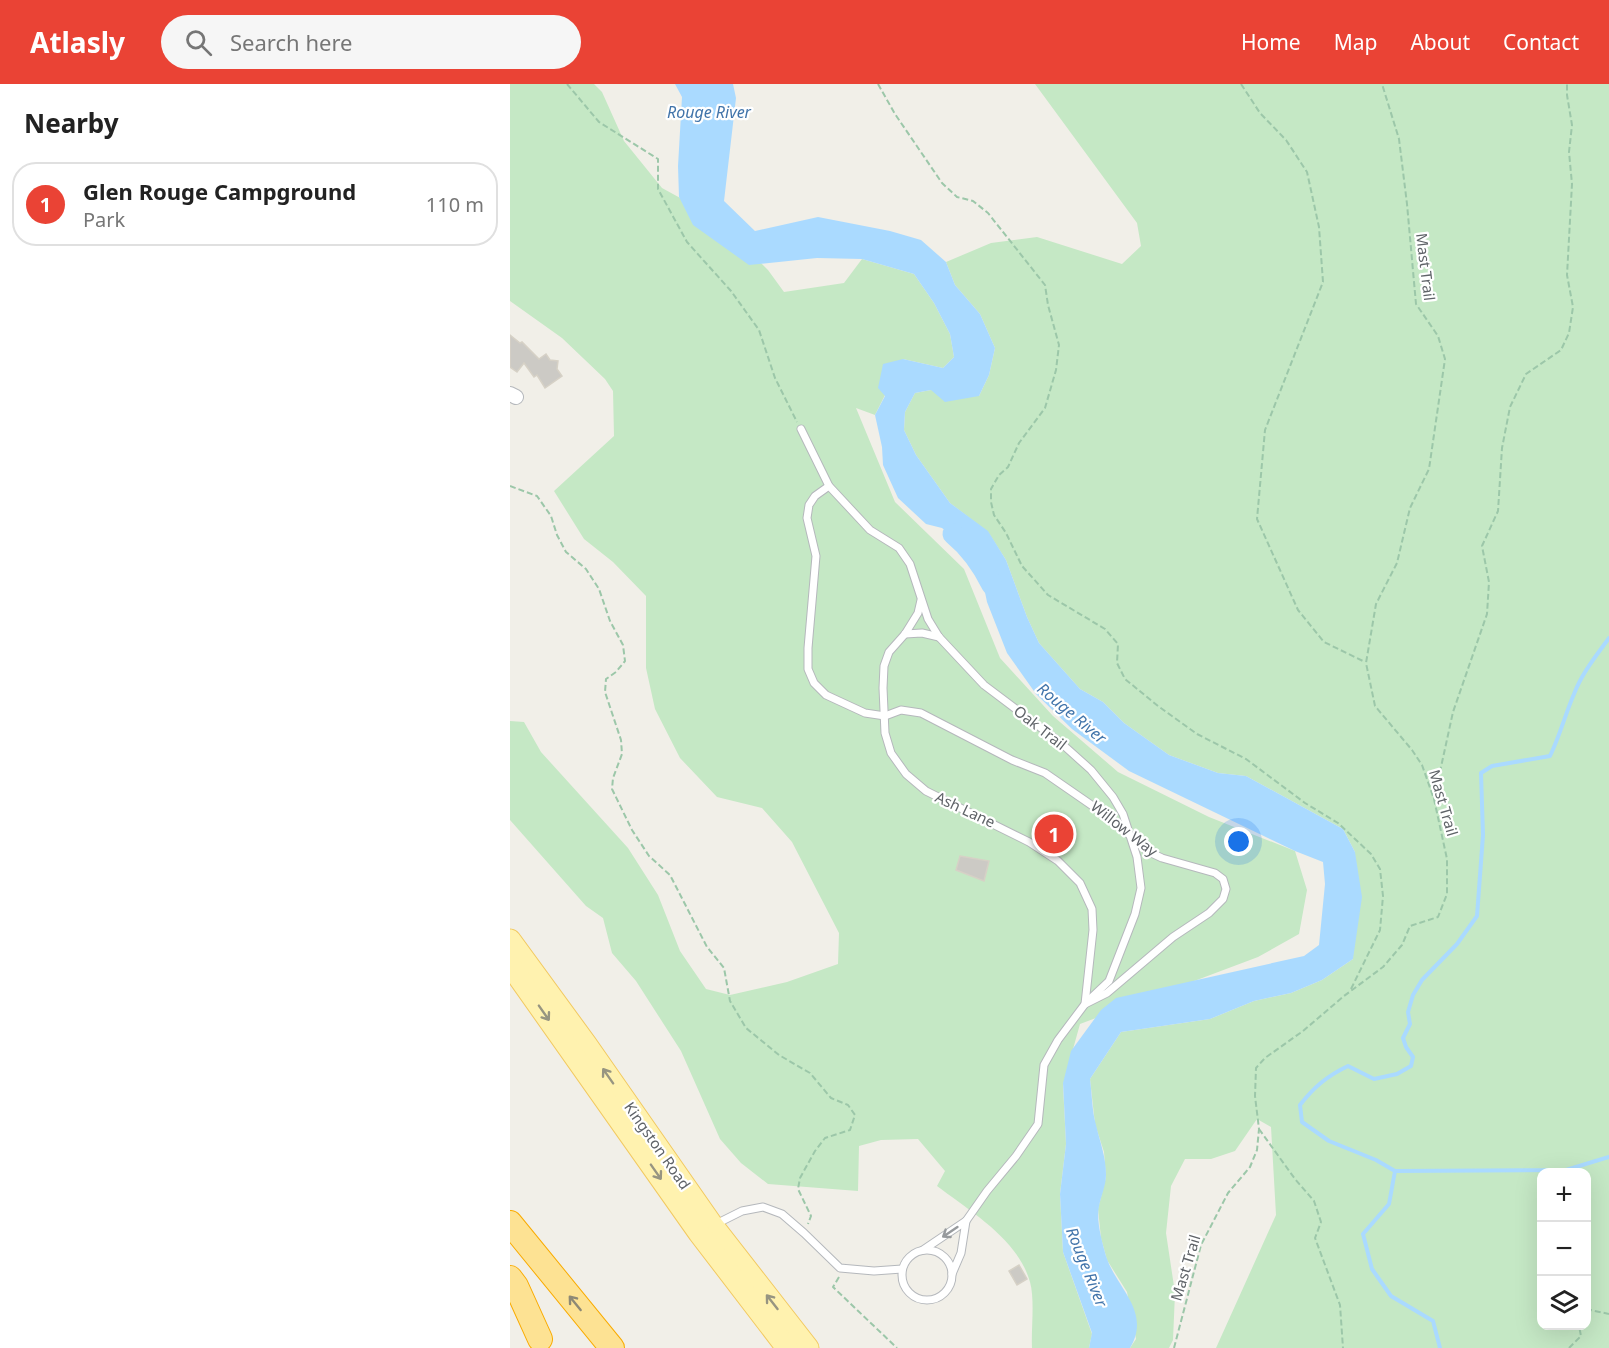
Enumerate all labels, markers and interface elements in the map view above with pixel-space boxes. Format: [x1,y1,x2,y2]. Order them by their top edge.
search box [161,15,581,69]
text: Atlasly [30,23,125,61]
icon: search [182,26,215,59]
text: Search here [230,27,352,57]
text: Home [1241,28,1301,56]
text: Map [1334,28,1377,56]
text: About [1410,28,1470,56]
text: Contact [1503,28,1579,56]
water label: Rouge River [667,101,752,123]
text: Nearby [24,105,119,141]
text: Glen Rouge Campground [83,176,356,206]
text: 1 [40,191,51,218]
text: 110 m [426,191,484,218]
text: Park [83,206,125,233]
street label: Mast Trail [1412,232,1440,302]
water label: Rouge River [1033,678,1112,749]
street label: Oak Trail [1010,700,1071,754]
street label: Mast Trail [1425,767,1463,838]
street label: Ash Lane [932,787,999,832]
street label: Willow Way [1087,796,1162,861]
pin: 1 [1034,812,1074,856]
your location [1224,827,1253,856]
one-way arrow [538,1004,550,1020]
one-way arrow [602,1069,614,1085]
street label: Kingston Road [620,1098,695,1193]
one-way arrow [650,1164,662,1180]
map controls [1537,1168,1591,1330]
button: + [1537,1168,1591,1222]
button: − [1537,1222,1591,1276]
water label: Rouge River [1061,1224,1113,1311]
one-way arrow [942,1226,958,1238]
street label: Mast Trail [1166,1232,1205,1303]
button: layers [1537,1276,1591,1330]
one-way arrow [766,1294,779,1310]
one-way arrow [569,1295,582,1311]

